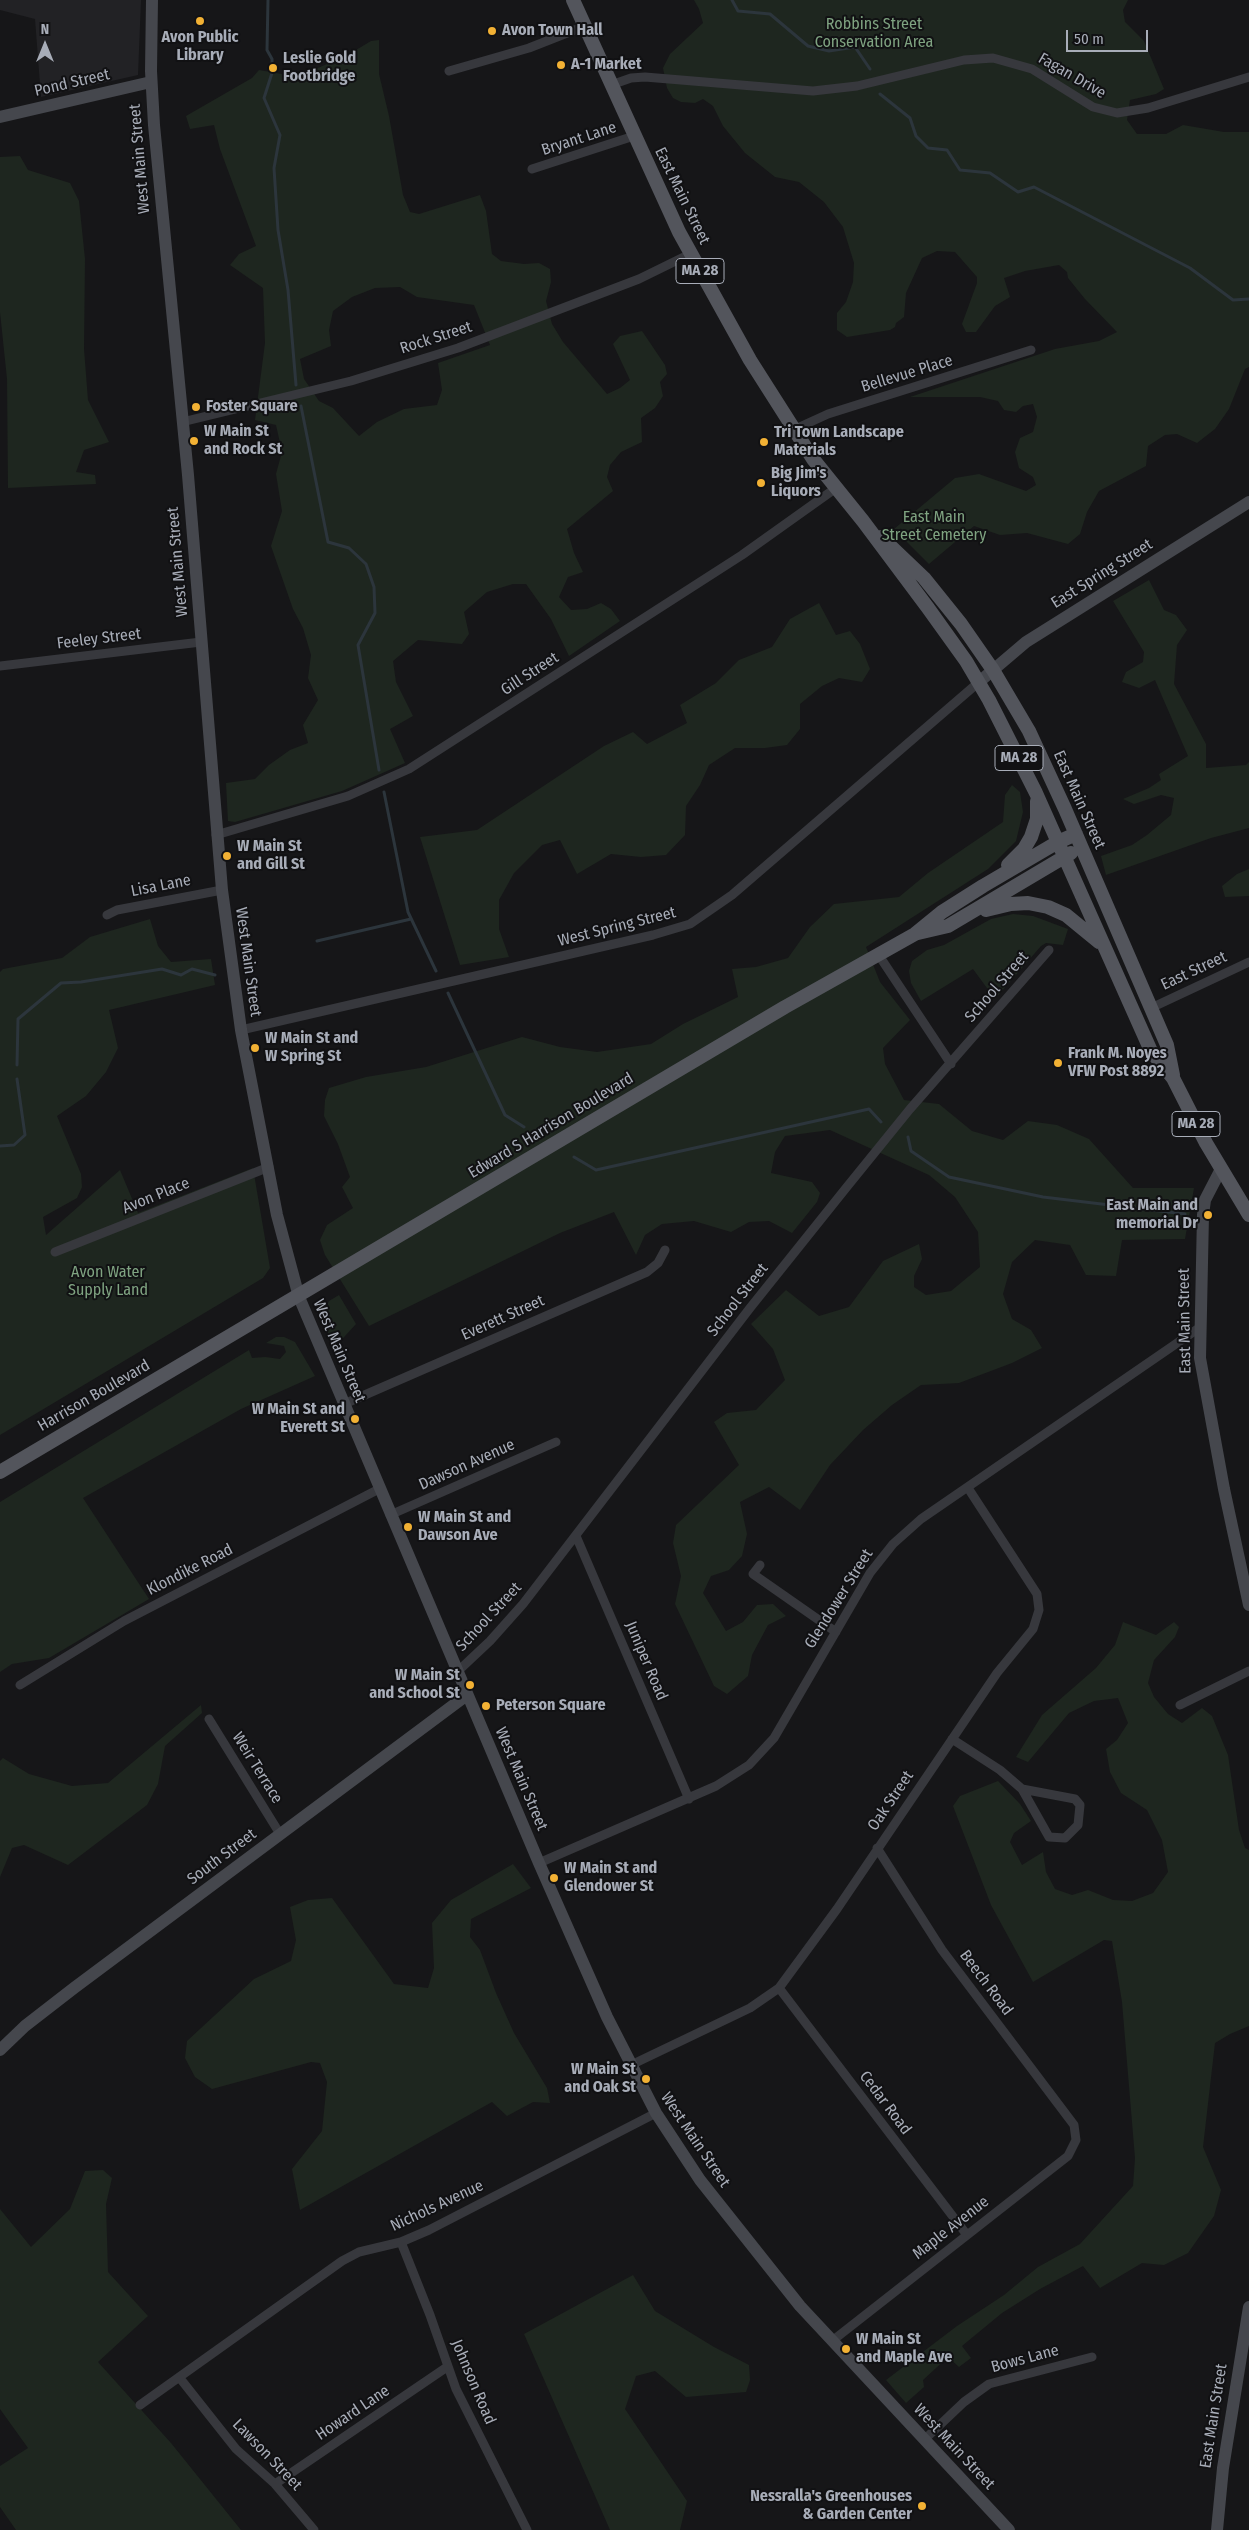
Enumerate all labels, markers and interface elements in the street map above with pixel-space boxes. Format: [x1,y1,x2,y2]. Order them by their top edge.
marker: Avon Public Library [194,15,206,27]
park label: Robbins Street Conservation Area [815,15,933,53]
north arrow [20,20,70,70]
scale bar [1069,20,1152,52]
text: N [41,21,49,38]
place label: Avon Town Hall [502,21,603,41]
marker: Avon Town Hall [486,25,498,37]
place label: Avon Public Library [161,28,239,66]
text: 50 m [1074,30,1104,48]
place label: Leslie Gold Footbridge [283,49,356,87]
street label: Fagan Drive [1035,49,1109,103]
place label: A-1 Market [571,55,642,75]
marker: A-1 Market [555,59,567,71]
marker: Leslie Gold Footbridge [267,62,279,74]
street label: Pond Street [33,65,111,101]
street label: West Main Street [126,103,154,215]
street label: Bryant Lane [539,118,619,160]
street label: East Main Street [650,144,714,248]
road number: MA 28 [676,258,724,284]
street label: Rock Street [398,317,474,359]
street label: Bellevue Place [859,351,955,397]
place label: Foster Square [206,397,297,417]
marker: Foster Square [190,401,202,413]
place label: W Main St and Rock St [204,422,282,460]
place label: Tri Town Landscape Materials [774,423,904,461]
marker: W Main St and Rock St [188,435,200,447]
marker: Tri Town Landscape Materials [758,436,770,448]
place label: Big Jim's Liquors [771,464,827,502]
marker: Big Jim's Liquors [755,477,767,489]
street label: West Main Street [164,506,192,618]
park label: East Main Street Cemetery [882,508,986,546]
street label: East Spring Street [1048,535,1156,613]
street label: Feeley Street [56,624,142,654]
street label: Gill Street [498,648,562,700]
road number: MA 28 [995,746,1043,770]
street label: East Main Street [1049,748,1109,852]
place label: W Main St and Gill St [237,837,305,875]
marker: W Main St and Gill St [221,850,233,862]
street label: Lisa Lane [129,871,193,901]
street label: West Spring Street [556,903,678,951]
street label: West Main Street [231,906,265,1018]
street label: East Street [1158,947,1230,995]
street label: School Street [961,948,1033,1026]
place label: W Main St and W Spring St [265,1029,358,1067]
marker: W Main St and W Spring St [249,1042,261,1054]
place label: Frank M. Noyes VFW Post 8892 [1068,1044,1167,1082]
marker: Frank M. Noyes VFW Post 8892 [1052,1057,1064,1069]
street label: Edward S Harrison Boulevard [465,1069,637,1183]
road number: MA 28 [1172,1112,1220,1136]
street label: Avon Place [120,1174,192,1218]
place label: East Main and memorial Dr [1106,1196,1198,1234]
marker: East Main and memorial Dr [1202,1209,1214,1221]
street label: School Street [704,1260,772,1340]
park label: Avon Water Supply Land [68,1263,148,1301]
street label: East Main Street [1174,1268,1196,1374]
street label: Everett Street [459,1291,547,1345]
street label: West Main Street [309,1296,369,1406]
street label: Harrison Boulevard [35,1356,153,1436]
place label: W Main St and Everett St [252,1400,345,1438]
marker: W Main St and Everett St [349,1413,361,1425]
street label: Dawson Avenue [416,1435,518,1495]
place label: W Main St and Dawson Ave [418,1508,511,1546]
marker: W Main St and Dawson Ave [402,1521,414,1533]
street label: Klondike Road [144,1540,236,1600]
street label: Glendower Street [801,1546,877,1652]
street label: School Street [452,1579,526,1655]
street label: Juniper Road [621,1619,671,1703]
place label: W Main St and School St [369,1666,460,1704]
marker: W Main St and School St [464,1679,476,1691]
place label: Peterson Square [496,1696,606,1716]
marker: Peterson Square [480,1700,492,1712]
street label: West Main Street [491,1724,551,1834]
street label: Weir Terrace [228,1729,286,1807]
street label: Oak Street [864,1767,918,1835]
street label: South Street [184,1825,260,1889]
place label: W Main St and Glendower St [564,1859,657,1897]
marker: W Main St and Glendower St [548,1872,560,1884]
street label: Beech Road [955,1947,1017,2019]
place label: W Main St and Oak St [564,2060,636,2098]
street label: Cedar Road [855,2067,915,2139]
marker: W Main St and Oak St [640,2073,652,2085]
street label: West Main Street [656,2089,734,2191]
street label: Nichols Avenue [387,2176,487,2236]
street label: Maple Avenue [909,2192,993,2264]
place label: W Main St and Maple Ave [856,2330,952,2368]
street label: Johnson Road [447,2337,499,2427]
street label: Bows Lane [989,2341,1061,2377]
marker: W Main St and Maple Ave [840,2343,852,2355]
street label: East Main Street [1196,2362,1232,2470]
street label: Howard Lane [312,2381,394,2445]
street label: West Main Street [909,2400,999,2494]
street label: Lawson Street [228,2415,306,2495]
place label: Nessralla's Greenhouses & Garden Center [750,2487,912,2525]
marker: Nessralla's Greenhouses & Garden Center [916,2500,928,2512]

